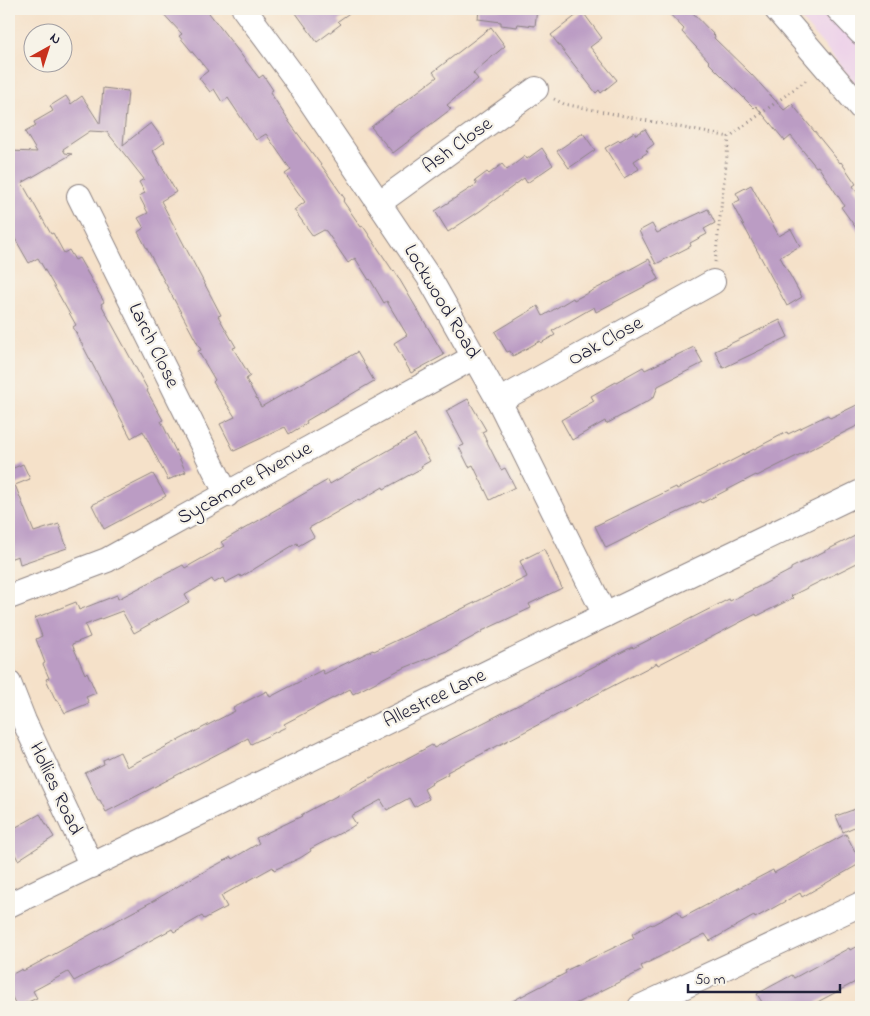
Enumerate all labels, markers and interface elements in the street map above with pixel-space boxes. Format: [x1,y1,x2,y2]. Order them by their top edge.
north arrow [22,22,72,72]
text: N [45,28,66,50]
street label: Ash Close [417,110,499,182]
street label: Lockwood Road [395,239,487,365]
street label: Larch Close [120,298,186,394]
street label: Oak Close [563,310,649,374]
street label: Sycamore Avenue [172,435,318,533]
street label: Allestree Lane [379,662,491,736]
street label: Hollies Road [21,738,89,840]
scale bar [688,961,840,993]
text: 50 m [695,969,726,991]

